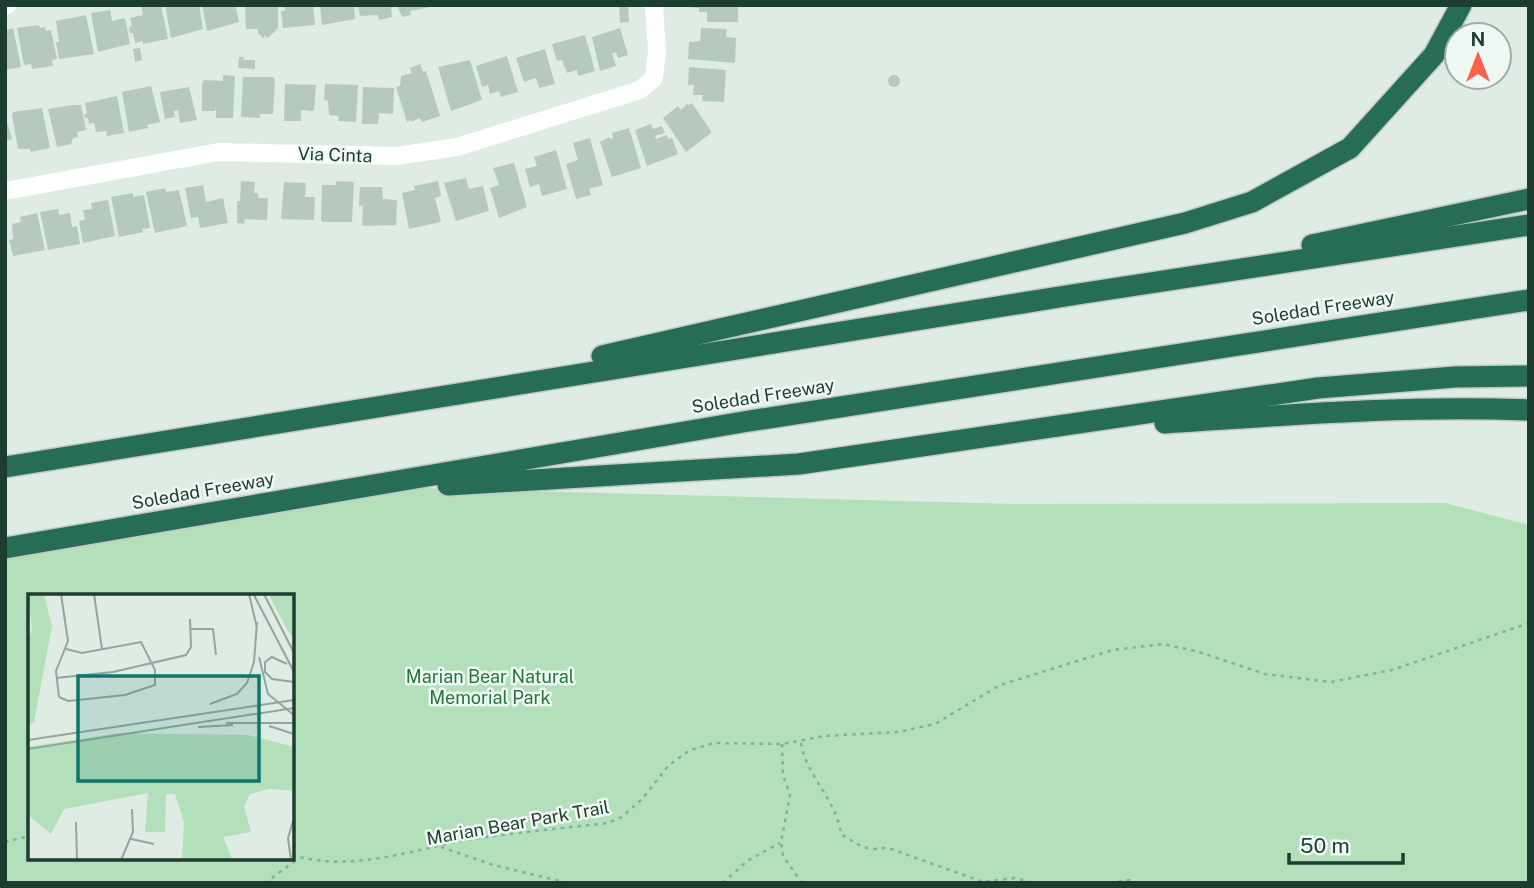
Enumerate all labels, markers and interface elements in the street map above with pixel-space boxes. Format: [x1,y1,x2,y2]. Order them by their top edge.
north arrow [1443,21,1513,91]
text: N [1471,28,1485,50]
street label: Via Cinta [297,143,373,166]
street label: Soledad Freeway [1250,286,1396,329]
street label: Soledad Freeway [690,374,836,417]
street label: Soledad Freeway [130,468,276,513]
inset map [28,594,294,860]
park label: Marian Bear Natural Memorial Park [406,666,574,708]
street label: Marian Bear Park Trail [425,796,611,849]
scale bar [1289,822,1403,866]
text: 50 m [1300,833,1350,858]

